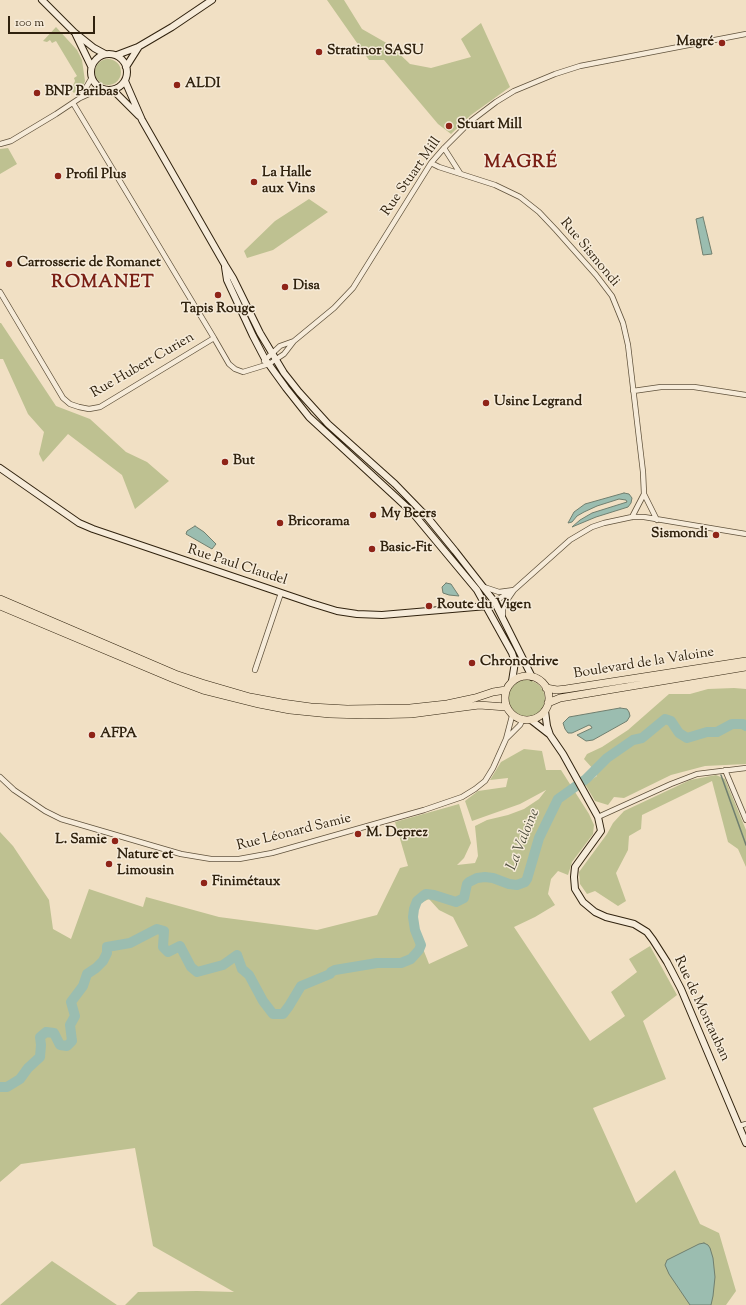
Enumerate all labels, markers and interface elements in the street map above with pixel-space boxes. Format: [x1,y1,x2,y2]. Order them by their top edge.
scale bar [10,8,97,34]
text: 100 m [15,14,44,32]
place label: Magré [676,35,714,51]
marker: Magré [717,38,727,48]
place label: Stratinor SASU [327,44,423,60]
marker: Stratinor SASU [314,47,324,57]
place label: ALDI [185,77,220,93]
marker: ALDI [172,80,182,90]
place label: BNP Paribas [45,85,118,101]
marker: BNP Paribas [32,88,42,98]
place label: Stuart Mill [457,118,522,134]
marker: Stuart Mill [444,121,454,131]
street label: Rue Stuart Mill [379,134,445,220]
district label: MAGRÉ [484,153,558,175]
place label: La Halle aux Vins [262,166,315,198]
place label: Profil Plus [66,168,126,184]
marker: Profil Plus [53,171,63,181]
marker: La Halle aux Vins [249,177,259,187]
street label: Rue Sismondi [556,215,622,291]
place label: Carrosserie de Romanet [17,256,161,272]
marker: Carrosserie de Romanet [4,259,14,269]
district label: ROMANET [51,273,155,295]
place label: Disa [293,279,320,295]
marker: Disa [280,282,290,292]
marker: Tapis Rouge [213,290,223,300]
place label: Tapis Rouge [181,302,255,318]
street label: Rue Hubert Curien [88,330,198,402]
place label: Usine Legrand [494,395,582,411]
marker: Usine Legrand [481,398,491,408]
place label: But [233,454,255,470]
marker: But [220,457,230,467]
place label: My Beers [381,507,436,523]
marker: My Beers [368,510,378,520]
place label: Bricorama [288,515,350,531]
marker: Bricorama [275,518,285,528]
place label: Sismondi [651,527,708,543]
marker: Sismondi [711,530,721,540]
place label: Basic-Fit [380,541,432,557]
street label: Rue Paul Claudel [185,542,289,590]
marker: Basic-Fit [367,544,377,554]
place label: Route du Vigen [437,598,531,614]
marker: Route du Vigen [424,601,434,611]
street label: Boulevard de la Valoine [573,645,715,683]
place label: Chronodrive [480,655,558,671]
marker: Chronodrive [467,658,477,668]
place label: AFPA [100,727,137,743]
marker: AFPA [87,730,97,740]
water label: La Valoine [504,807,544,873]
street label: Rue Léonard Samie [235,811,353,855]
place label: M. Deprez [366,826,428,842]
marker: M. Deprez [353,829,363,839]
place label: L. Samie [55,833,107,849]
marker: L. Samie [110,836,120,846]
place label: Nature et Limousin [117,848,174,880]
marker: Nature et Limousin [104,859,114,869]
place label: Finimétaux [212,875,280,891]
marker: Finimétaux [199,878,209,888]
street label: Rue de Montauban [669,954,733,1064]

